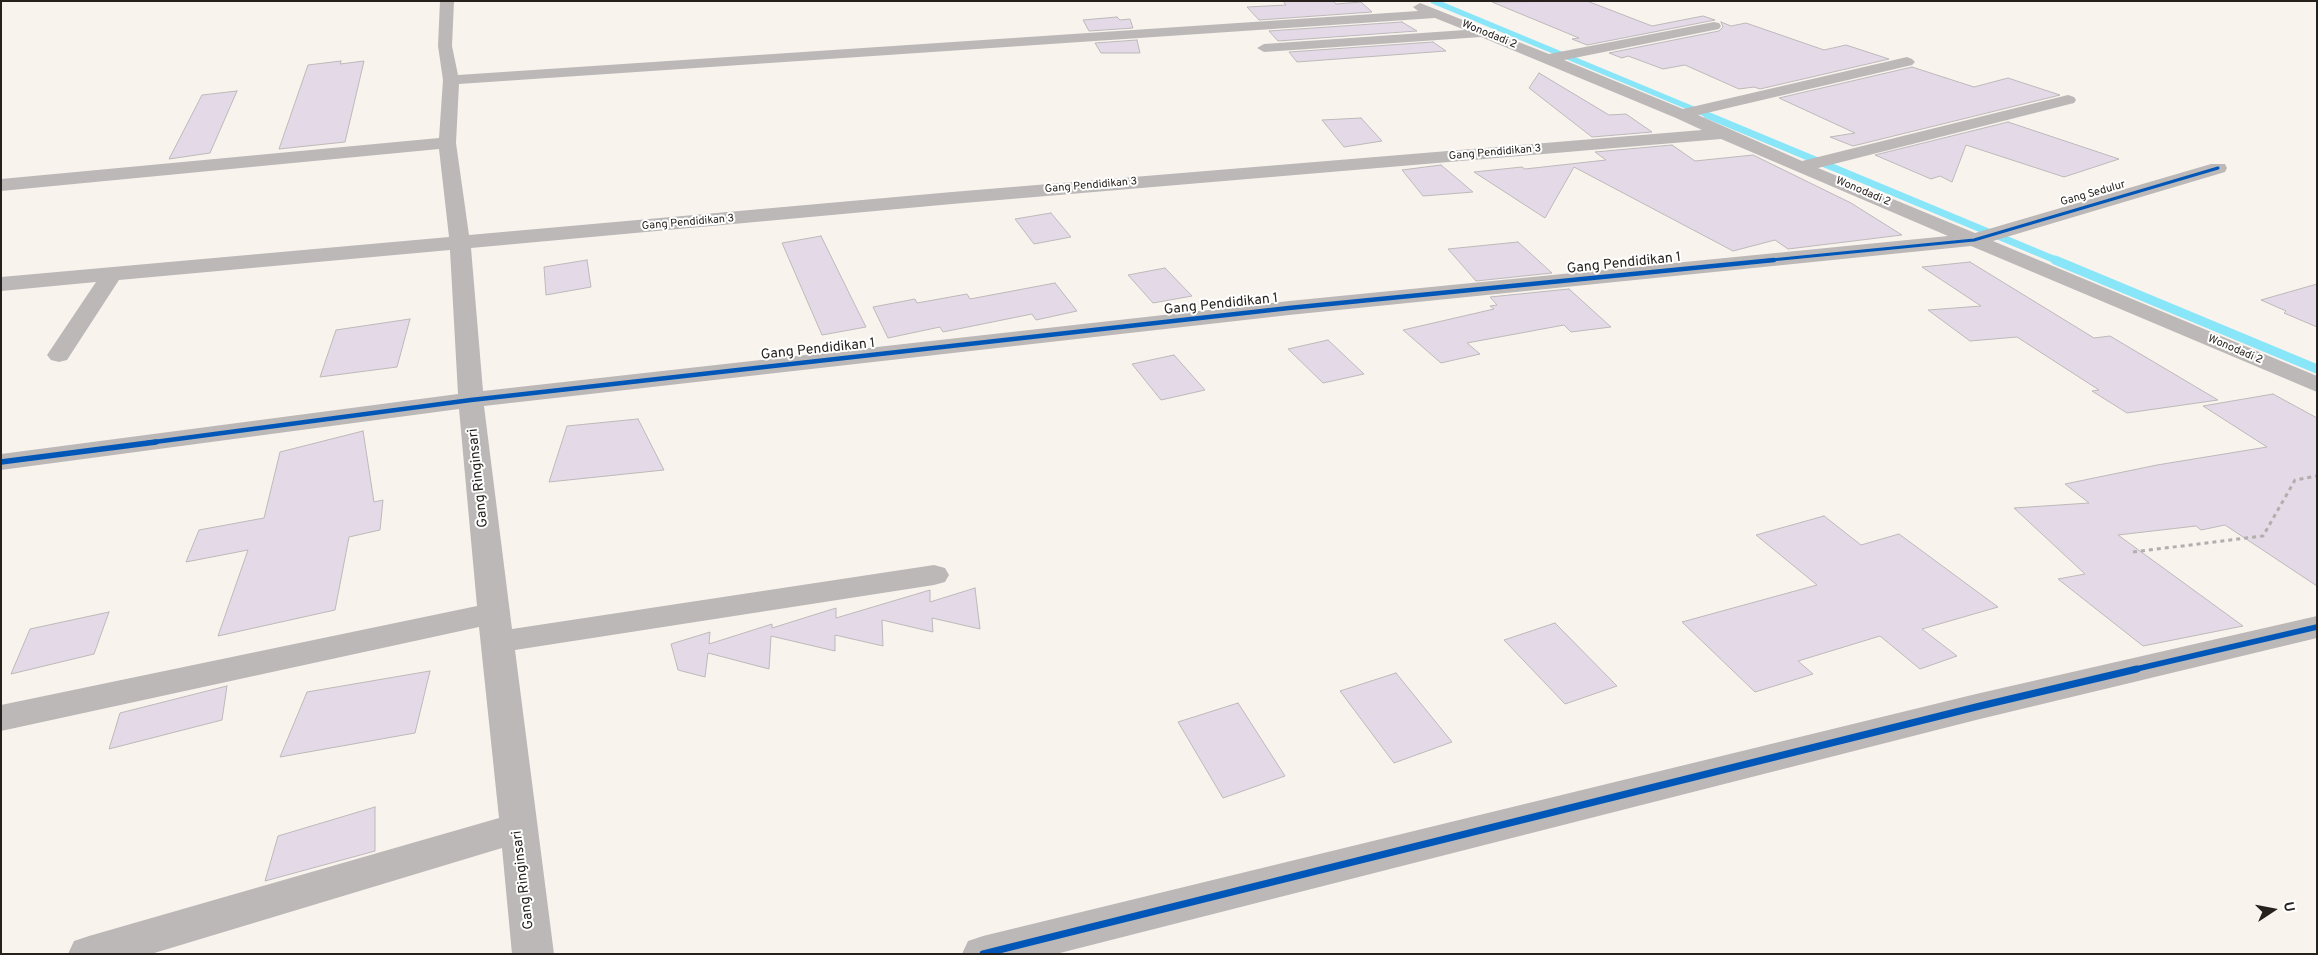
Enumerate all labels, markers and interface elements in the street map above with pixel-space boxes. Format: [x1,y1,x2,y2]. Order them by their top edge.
street label: Wonodadi 2 [1460,18,1518,52]
street label: Gang Pendidikan 3 [1448,142,1542,164]
street label: Gang Pendidikan 3 [1044,175,1138,197]
street label: Wonodadi 2 [1834,175,1892,209]
street label: Gang Sedulur [2059,178,2127,210]
street label: Gang Pendidikan 3 [641,212,735,234]
street label: Gang Pendidikan 1 [1566,250,1682,278]
street label: Gang Pendidikan 1 [1163,291,1279,319]
street label: Wonodadi 2 [2206,333,2264,367]
street label: Gang Pendidikan 1 [760,336,876,364]
street label: Gang Ringinsari [465,428,493,528]
street label: Gang Ringinsari [510,830,538,930]
north arrow [2248,885,2298,935]
text: U [2279,901,2298,914]

